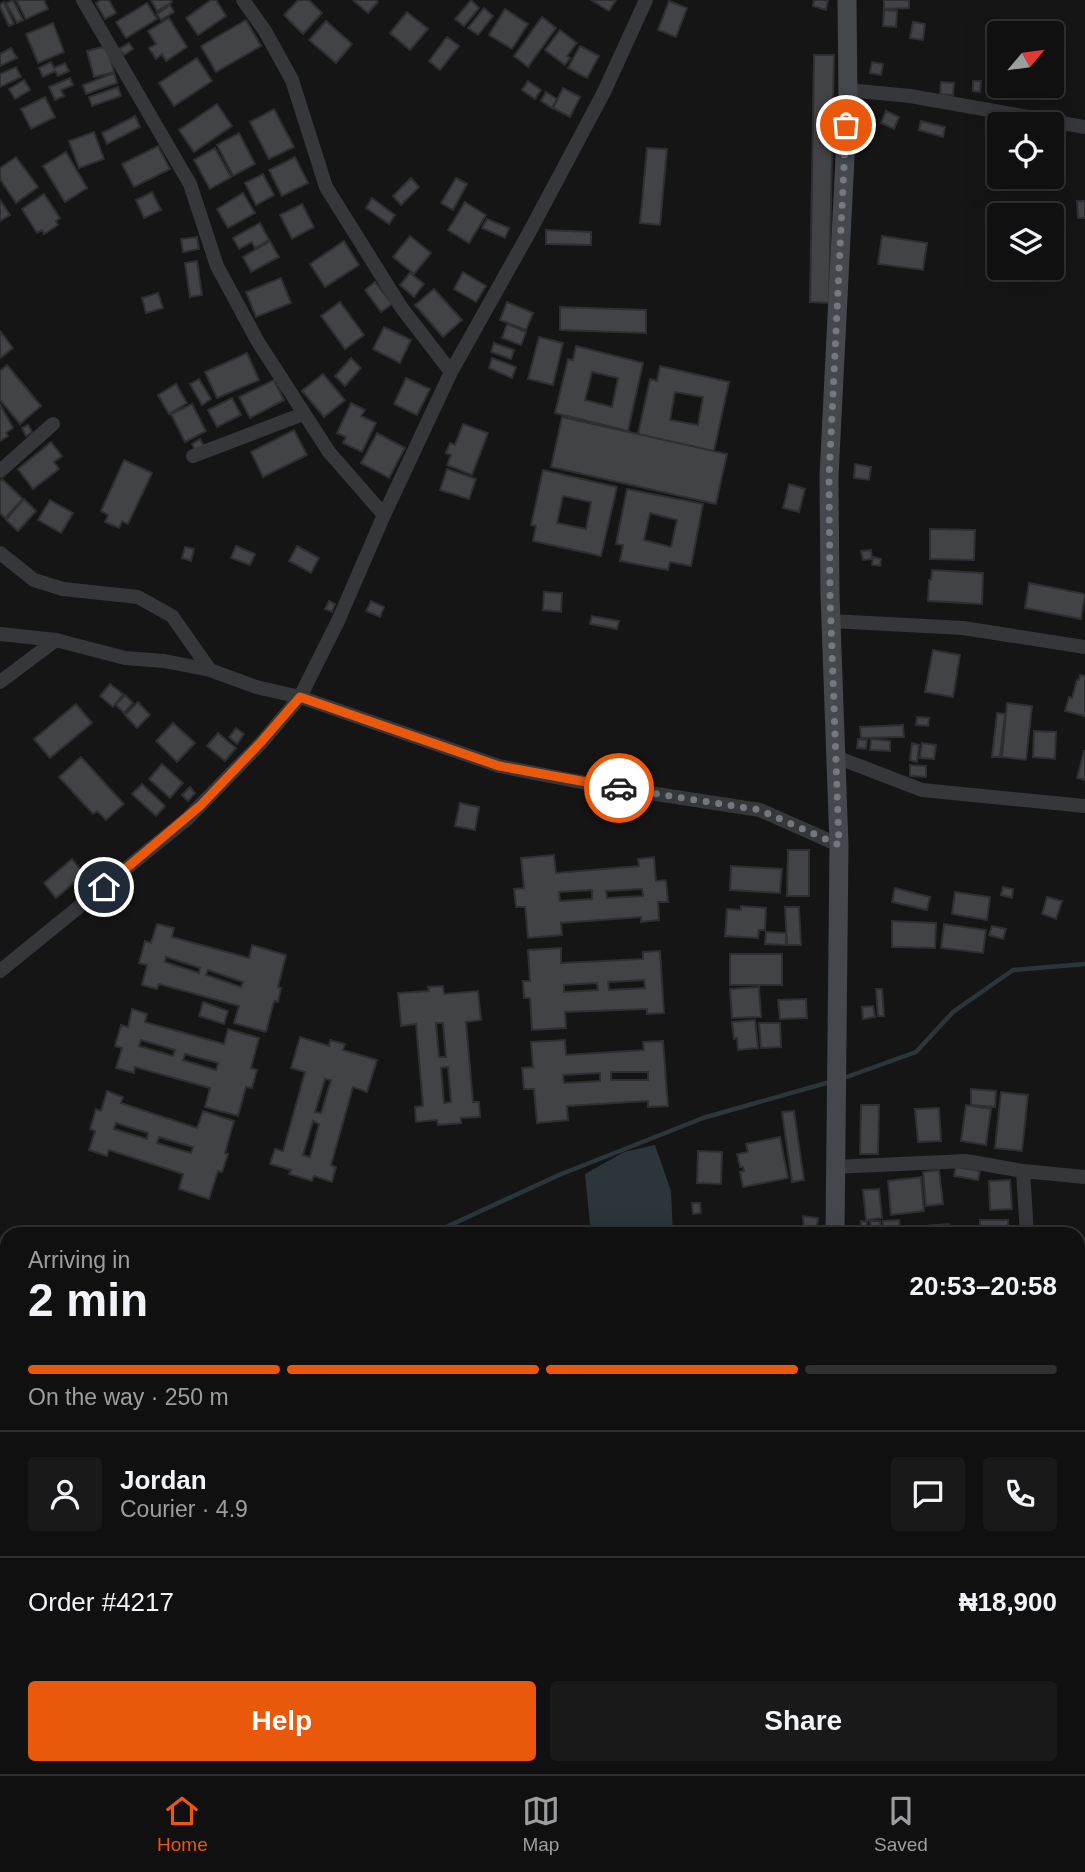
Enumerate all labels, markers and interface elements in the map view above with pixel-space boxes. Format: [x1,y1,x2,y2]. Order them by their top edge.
north arrow [987,21,1064,98]
map controls [987,21,1064,280]
pin [816,95,876,155]
icon: bag [827,106,865,144]
button: locate [987,112,1064,189]
button: layers [987,203,1064,280]
courier [584,753,654,823]
icon: car [600,769,638,807]
pin [74,857,134,917]
icon: home [85,868,123,906]
text: Arriving in [28,1247,130,1273]
text: 20:53–20:58 [910,1271,1057,1301]
text: 2 min [28,1274,148,1326]
text: On the way · 250 m [28,1384,229,1410]
button: person [28,1457,102,1531]
button: chat [891,1457,965,1531]
button: phone [983,1457,1057,1531]
text: Jordan [120,1465,207,1495]
text: Courier · 4.9 [120,1496,248,1522]
text: Order #4217 [28,1587,174,1617]
text: ₦18,900 [959,1587,1057,1617]
button: Help [28,1681,536,1761]
button: Share [550,1681,1057,1761]
tab: Home [157,1792,208,1856]
tab: Map [522,1792,560,1856]
tab: Saved [874,1792,928,1856]

